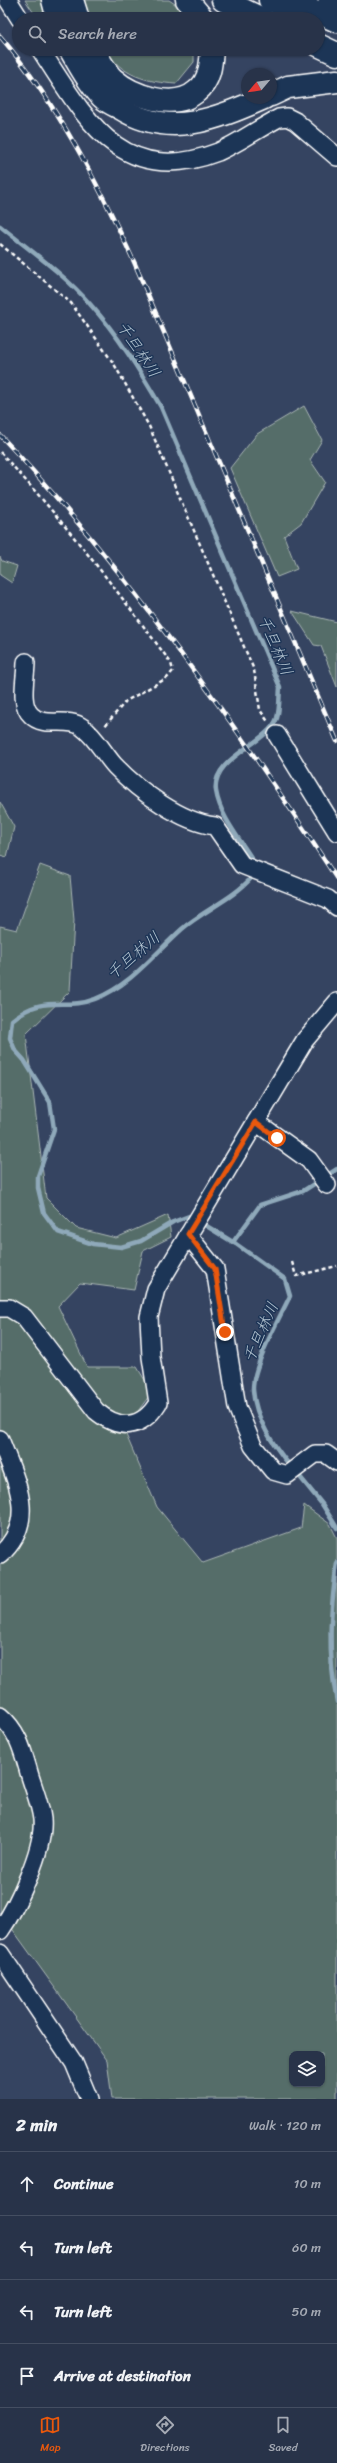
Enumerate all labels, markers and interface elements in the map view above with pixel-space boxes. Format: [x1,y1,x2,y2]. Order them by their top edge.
search box [12,12,325,56]
text: Search here [58,21,137,47]
icon: search [26,23,48,45]
north arrow [241,68,277,104]
water label: 千旦林川 [109,315,169,384]
water label: 千旦林川 [250,610,301,680]
water label: 千旦林川 [99,924,167,987]
route start [268,1129,286,1147]
water label: 千旦林川 [234,1297,287,1367]
route end [216,1323,234,1341]
map controls [289,2051,325,2087]
button: layers [289,2051,325,2087]
text: 2 min [16,2110,57,2140]
text: Walk · 120 m [249,2114,321,2137]
text: Continue [54,2171,114,2197]
text: 10 m [294,2172,321,2195]
icon: ahead [16,2173,38,2195]
text: Turn left [54,2235,112,2261]
text: 60 m [292,2236,321,2259]
icon: left [16,2237,38,2259]
text: Turn left [54,2299,112,2325]
text: 50 m [291,2300,321,2323]
icon: left [16,2301,38,2323]
text: Arrive at destination [54,2363,191,2389]
icon: arrive [16,2365,38,2387]
tab: Map [39,2414,61,2457]
tab: Directions [140,2414,190,2457]
tab: Saved [269,2414,298,2457]

